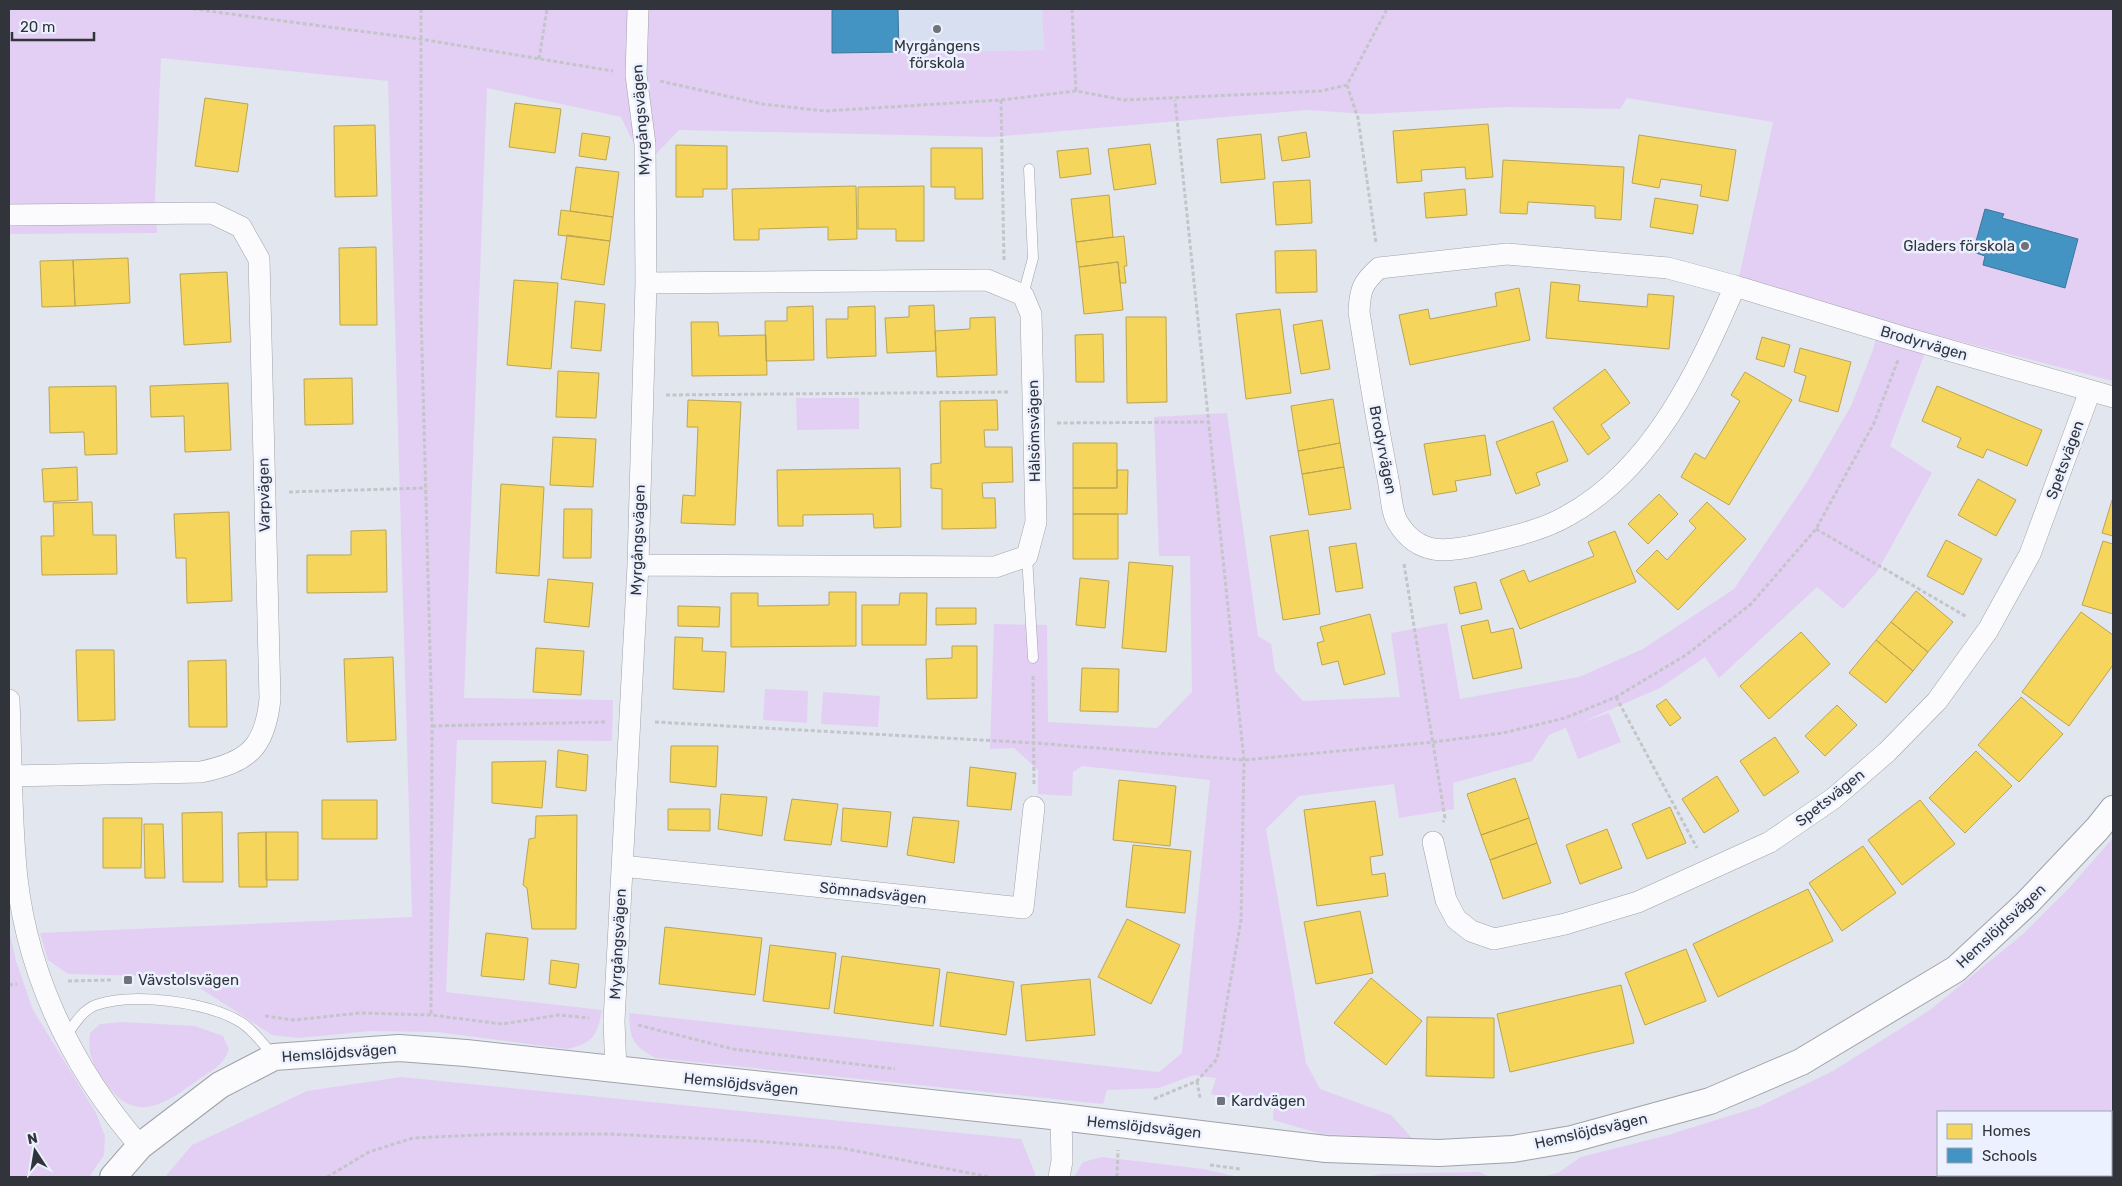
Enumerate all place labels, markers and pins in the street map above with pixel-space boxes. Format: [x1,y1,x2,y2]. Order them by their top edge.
marker: Myrgångens förskola [931,23,943,35]
place label: Myrgångens förskola [894,37,980,72]
place label: Gladers förskola [1903,237,2015,255]
marker: Gladers förskola [2019,240,2031,252]
place label: Vävstolsvägen [138,971,239,989]
marker: Vävstolsvägen [122,974,134,986]
place label: Kardvägen [1231,1092,1305,1110]
marker: Kardvägen [1215,1095,1227,1107]

